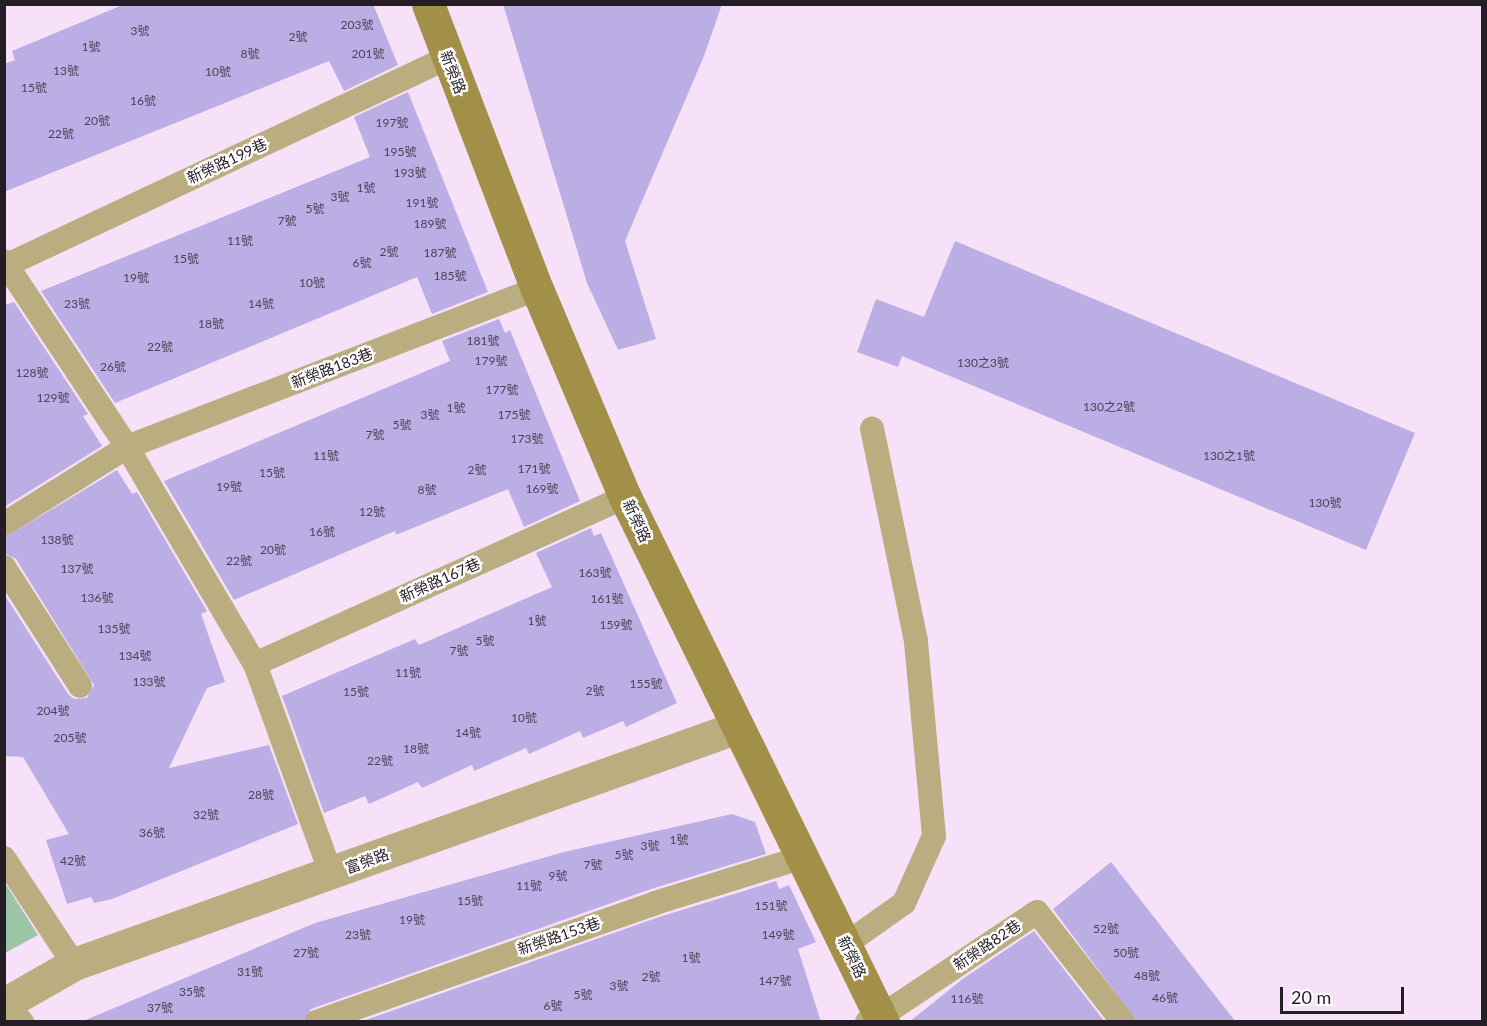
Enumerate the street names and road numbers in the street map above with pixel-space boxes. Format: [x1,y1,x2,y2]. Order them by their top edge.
street label: 新榮路 [437,48,469,96]
street label: 新榮路199巷 [184,135,270,187]
street label: 新榮路183巷 [289,344,375,392]
street label: 新榮路 [619,497,655,545]
street label: 新榮路167巷 [397,554,483,606]
street label: 富榮路 [343,845,391,877]
street label: 新榮路153巷 [515,913,603,959]
street label: 新榮路82巷 [950,916,1024,974]
street label: 新榮路 [834,933,870,981]

